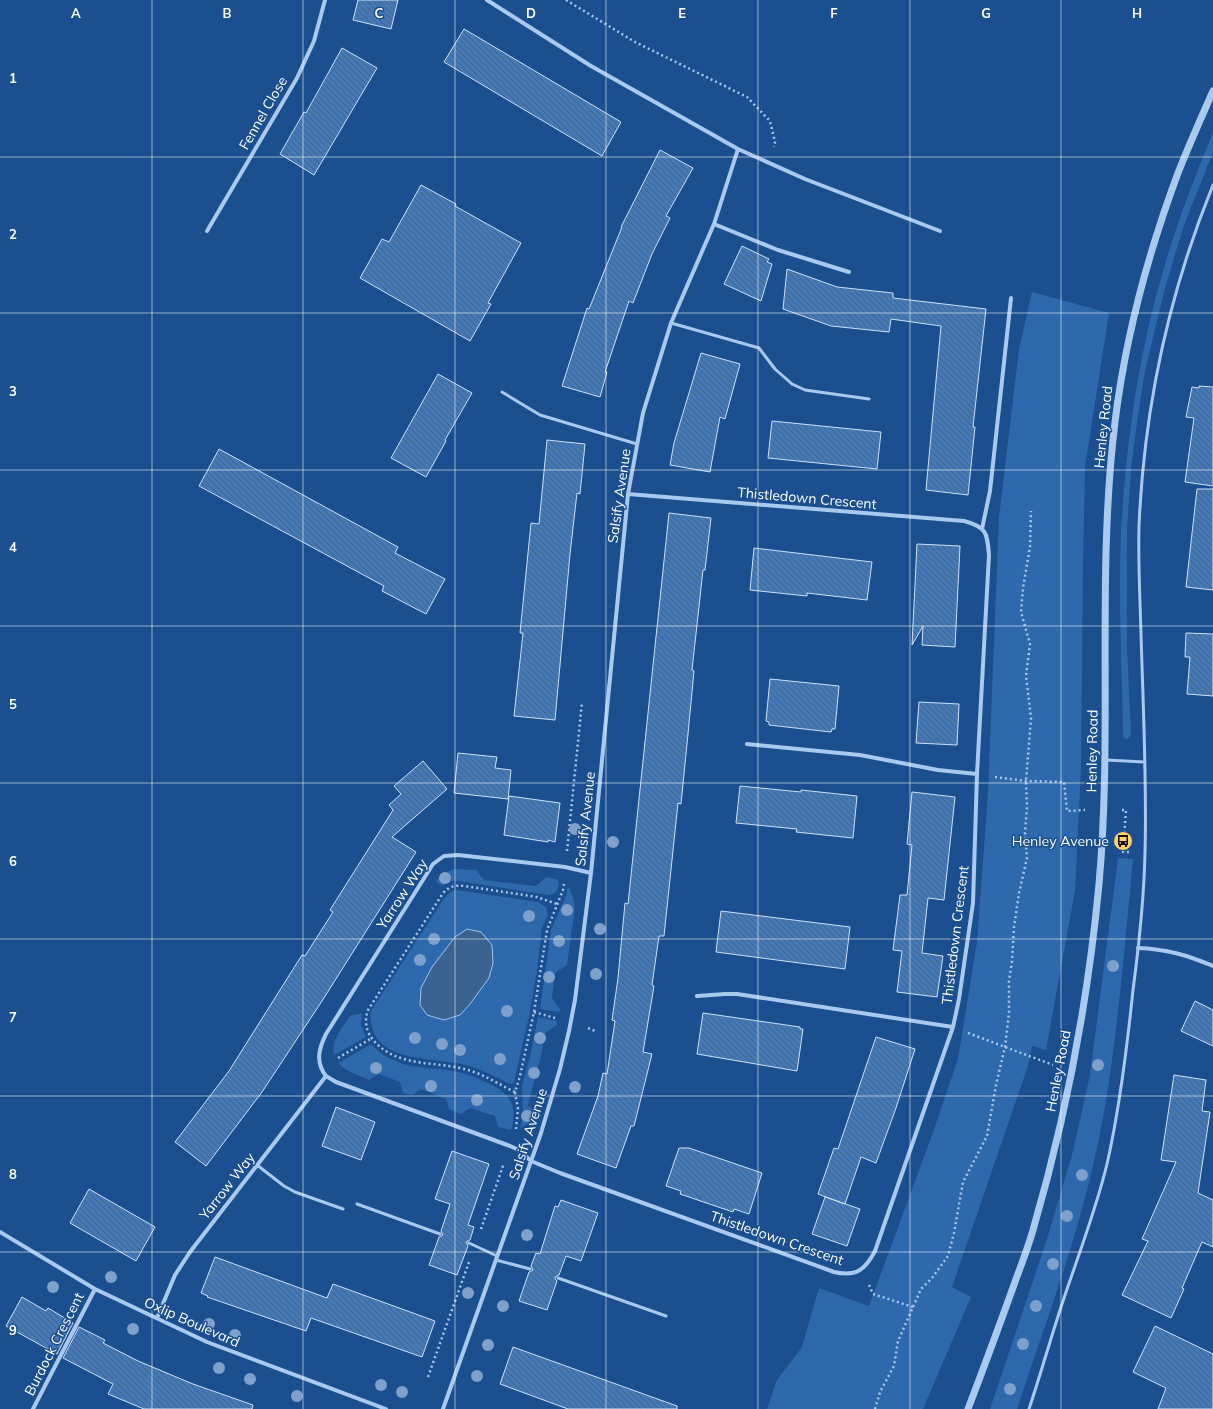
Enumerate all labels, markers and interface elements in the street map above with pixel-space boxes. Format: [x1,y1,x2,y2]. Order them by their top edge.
text: A [71,5,81,21]
text: B [223,5,232,21]
text: C [375,5,384,21]
text: D [526,5,536,21]
text: E [678,5,686,21]
text: F [830,5,838,21]
text: G [981,5,991,21]
text: H [1132,5,1142,21]
text: 1 [9,70,17,86]
street label: Fennel Close [235,73,291,153]
text: 2 [9,226,17,242]
text: 3 [9,383,17,399]
street label: Henley Road [1090,385,1116,469]
street label: Salsify Avenue [603,448,635,544]
street label: Thistledown Crescent [737,483,877,513]
text: 4 [9,539,17,555]
text: 5 [9,696,17,712]
street label: Henley Road [1082,709,1102,793]
street label: Salsify Avenue [571,771,599,867]
bus stop icon: Henley Avenue [1112,830,1134,852]
place label: Henley Avenue [1012,832,1109,850]
text: 6 [9,853,17,869]
street label: Yarrow Way [372,855,432,933]
street label: Thistledown Crescent [938,864,972,1005]
text: 7 [9,1009,17,1025]
street label: Henley Road [1041,1029,1075,1113]
street label: Salsify Avenue [505,1086,551,1182]
street label: Yarrow Way [195,1148,259,1224]
text: 8 [9,1166,17,1182]
street label: Thistledown Crescent [708,1207,846,1269]
street label: Burdock Crescent [20,1289,88,1399]
street label: Oxlip Boulevard [141,1293,243,1351]
text: 9 [9,1322,17,1338]

